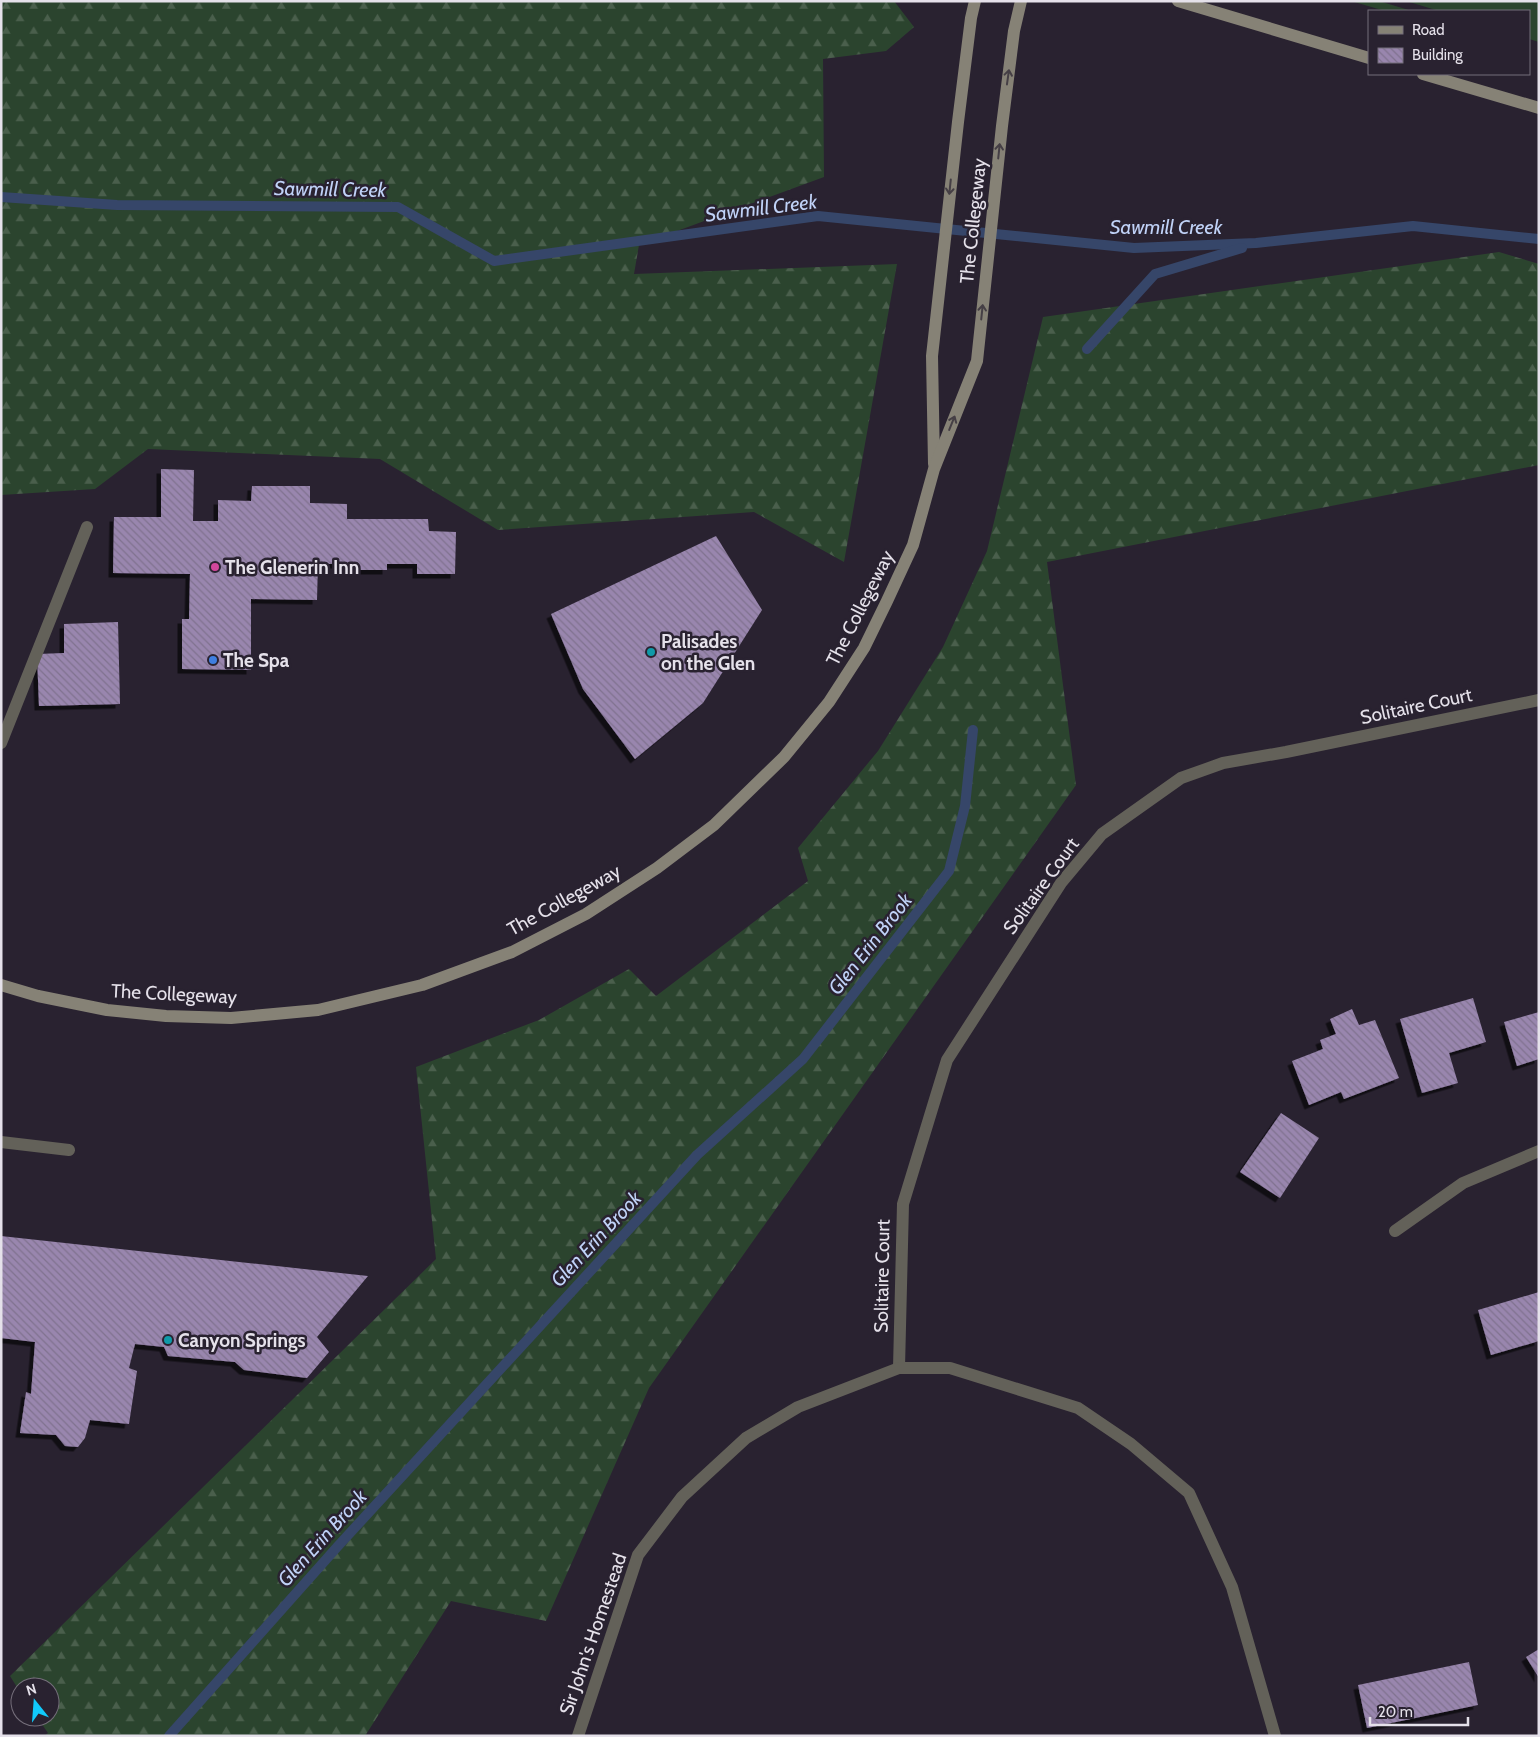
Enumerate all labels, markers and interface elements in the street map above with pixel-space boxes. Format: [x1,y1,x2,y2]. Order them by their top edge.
legend [1368,10,1530,75]
text: Road [1412,21,1445,39]
text: Building [1412,46,1463,64]
one-way arrow [1003,70,1013,86]
one-way arrow [994,143,1004,159]
street label: The Collegeway [955,157,991,285]
water label: Sawmill Creek [274,176,388,202]
one-way arrow [945,179,955,195]
water label: Sawmill Creek [704,189,820,227]
water label: Sawmill Creek [1110,215,1224,239]
one-way arrow [977,305,987,321]
one-way arrow [948,416,957,432]
street label: The Collegeway [821,546,899,669]
place label: The Glenerin Inn [225,556,359,579]
marker: The Glenerin Inn [209,561,221,573]
place label: Palisades on the Glen [661,630,755,675]
marker: Palisades on the Glen [645,646,657,658]
place label: The Spa [223,649,290,672]
marker: The Spa [207,654,219,666]
street label: Solitaire Court [1358,683,1475,729]
street label: Solitaire Court [998,833,1084,939]
street label: The Collegeway [503,859,625,941]
water label: Glen Erin Brook [823,888,918,999]
street label: The Collegeway [110,979,238,1009]
water label: Glen Erin Brook [546,1185,647,1292]
street label: Solitaire Court [870,1218,895,1333]
place label: Canyon Springs [178,1329,305,1352]
marker: Canyon Springs [162,1334,174,1346]
water label: Glen Erin Brook [272,1484,373,1591]
street label: Sir John's Homestead [555,1550,631,1718]
north arrow [10,1677,60,1727]
text: N [24,1680,39,1700]
scale bar [1370,1694,1468,1726]
text: 20 m [1378,1703,1413,1721]

